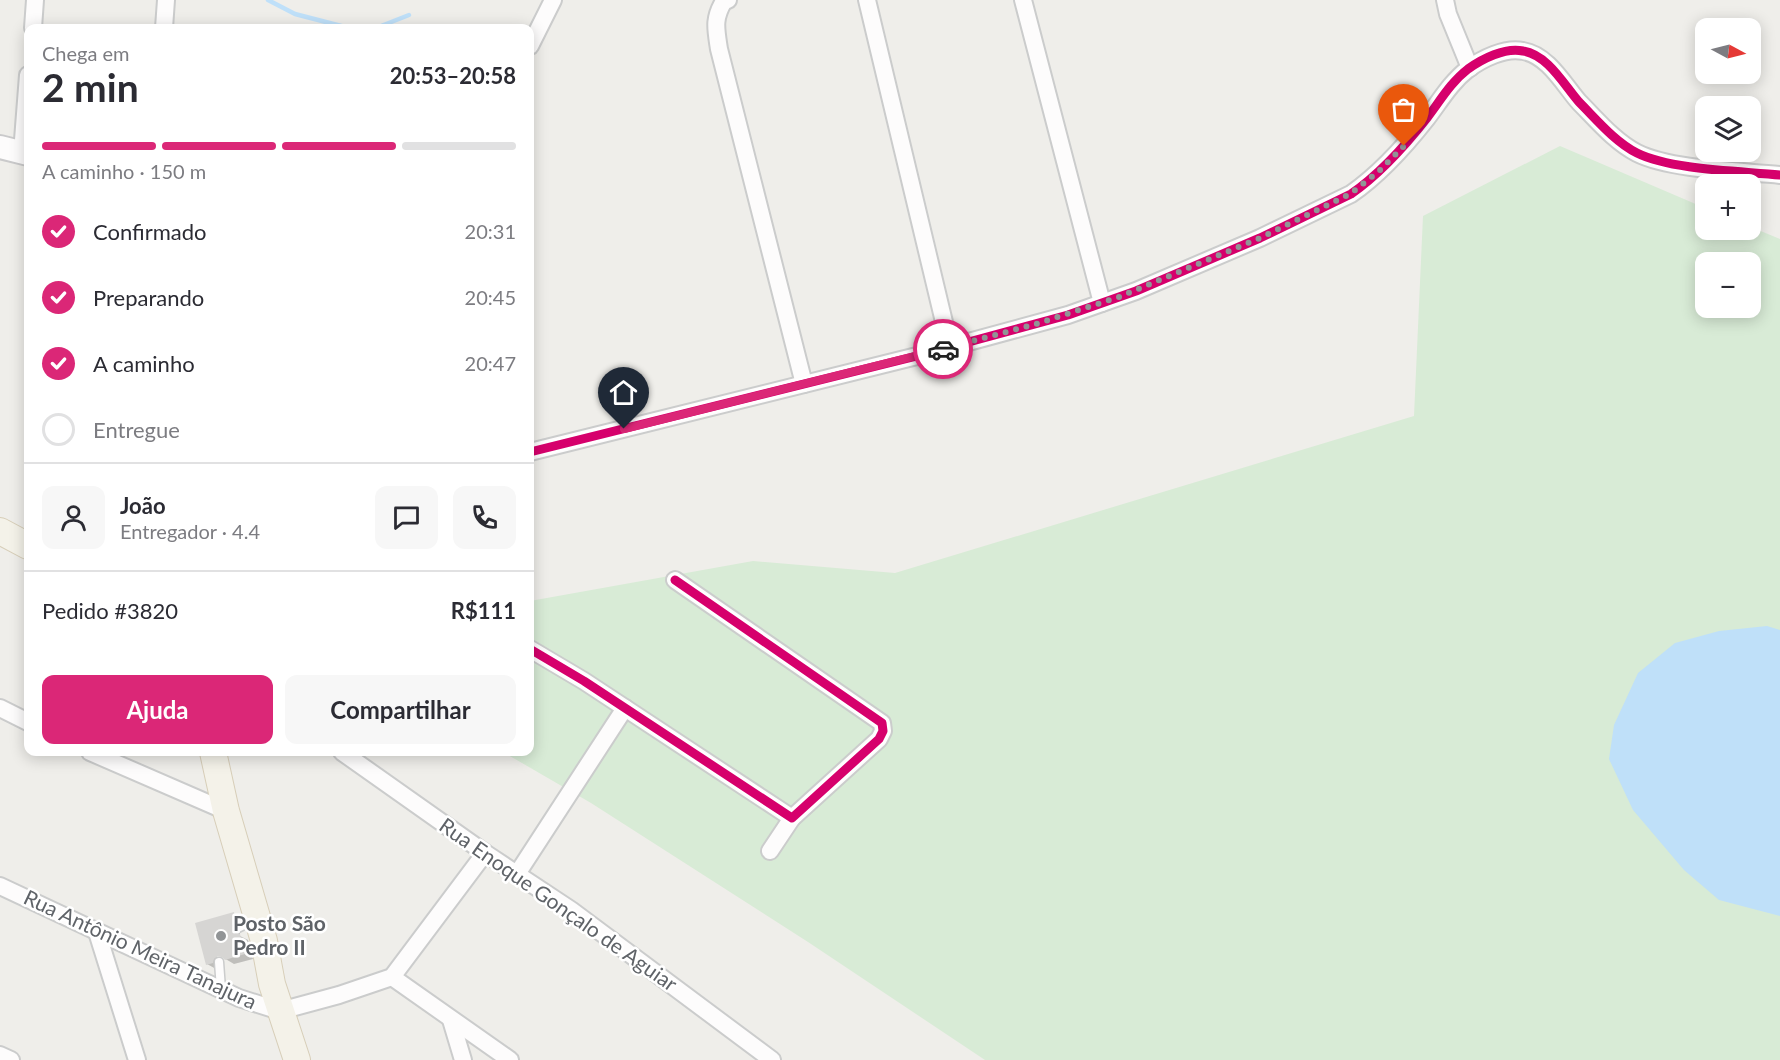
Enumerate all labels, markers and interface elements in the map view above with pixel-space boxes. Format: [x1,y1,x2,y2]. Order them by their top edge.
north arrow [1695,18,1761,84]
map controls [1695,18,1761,318]
text: Chega em [42,41,130,65]
text: 20:53–20:58 [390,62,516,89]
text: 2 min [42,64,139,110]
pin [1378,84,1429,146]
icon: bag [1387,93,1420,126]
button: layers [1695,96,1761,162]
text: A caminho · 150 m [42,159,206,183]
button: + [1695,174,1761,240]
icon: check [42,215,75,248]
text: Confirmado [93,218,206,245]
text: 20:31 [465,219,516,243]
button: − [1695,252,1761,318]
icon: check [42,281,75,314]
text: Preparando [93,284,204,311]
text: 20:45 [465,285,516,309]
courier [913,319,973,379]
icon: car [927,333,960,366]
icon: check [42,347,75,380]
text: A caminho [93,350,195,377]
text: 20:47 [465,351,516,375]
pin [598,367,649,429]
icon: home [607,376,640,409]
text: Entregue [93,416,180,443]
button: person [42,486,105,549]
button: chat [375,486,438,549]
button: phone [453,486,516,549]
text: João [120,492,166,519]
text: Entregador · 4.4 [120,519,260,543]
text: Pedido #3820 [42,597,178,624]
text: R$111 [451,597,516,624]
button: Ajuda [42,675,273,744]
button: Compartilhar [285,675,516,744]
street label: Rua Enoque Gonçalo de Aguiar [435,812,683,996]
street label: Rua Antônio Meira Tanajura [20,884,261,1014]
place label: Posto São Pedro II [233,910,326,959]
marker: Posto São Pedro II [214,929,228,943]

